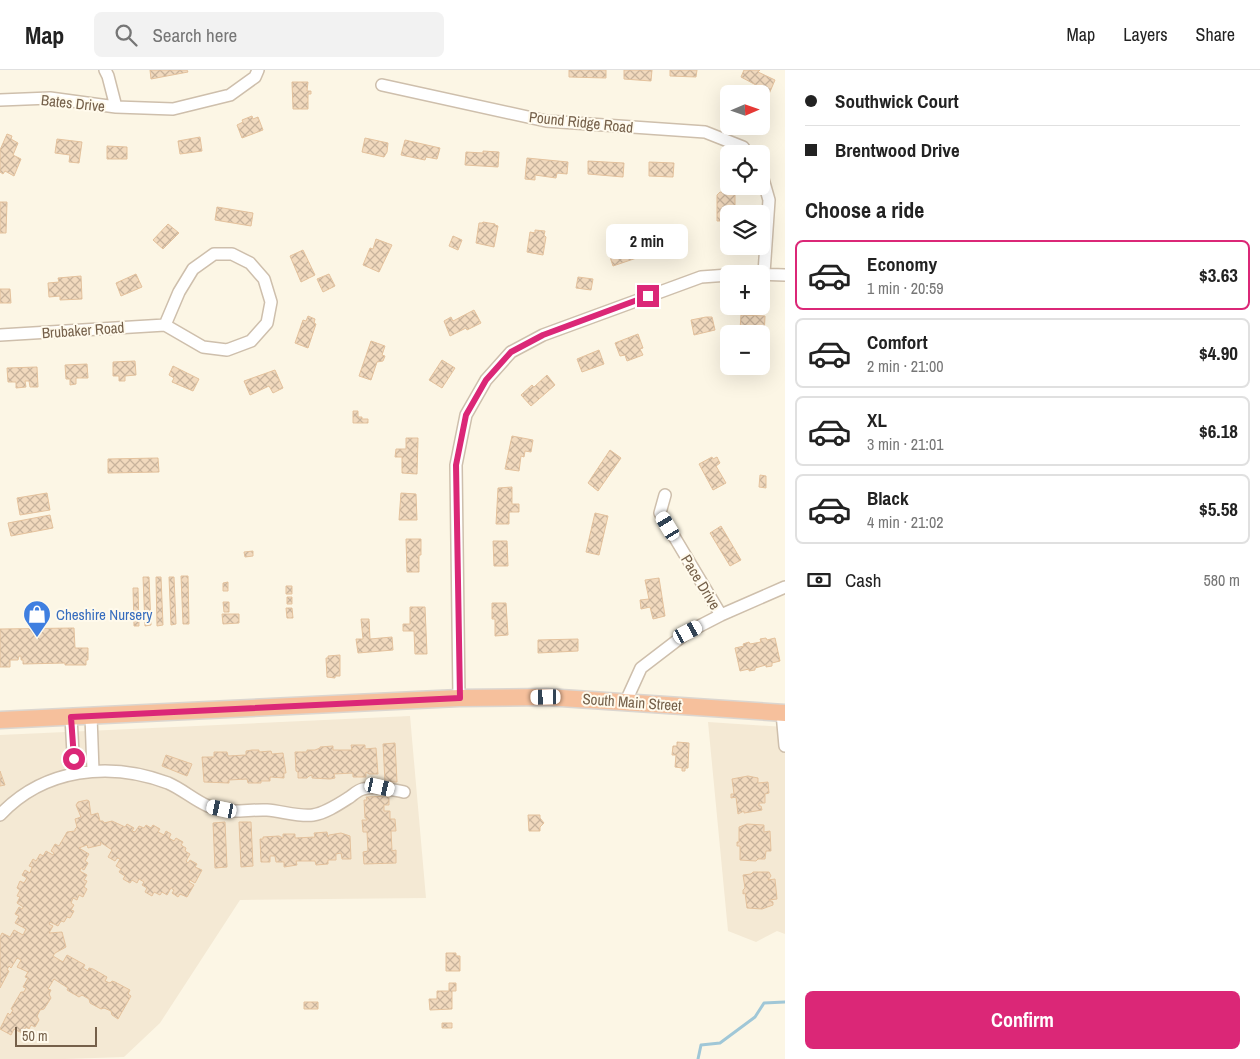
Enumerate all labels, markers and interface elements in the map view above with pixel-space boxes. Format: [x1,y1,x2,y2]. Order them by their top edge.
search box [94,12,444,57]
text: Map [25,19,64,51]
icon: search [112,21,140,49]
text: Search here [152,22,237,48]
text: Map [1067,22,1095,47]
text: Layers [1123,22,1168,47]
text: Share [1196,22,1235,47]
north arrow [720,85,770,135]
map controls [720,85,770,375]
text: Southwick Court [835,88,959,114]
street label: Bates Drive [40,89,106,117]
street label: Pound Ridge Road [528,106,634,138]
text: Brentwood Drive [835,137,960,163]
button: locate [720,145,770,195]
text: Choose a ride [805,195,924,225]
button: layers [720,205,770,255]
callout: 2 min [607,224,689,258]
text: 2 min [630,230,664,252]
text: Economy [867,251,937,277]
icon: car [807,253,852,298]
text: $3.63 [1199,262,1238,288]
button: + [720,265,770,315]
text: 1 min · 20:59 [867,277,944,299]
route end [637,285,659,307]
street label: Brubaker Road [41,317,125,343]
button: − [720,325,770,375]
text: Comfort [867,329,928,355]
icon: car [807,331,852,376]
text: $4.90 [1199,340,1238,366]
text: 2 min · 21:00 [867,355,944,377]
text: XL [867,407,887,433]
icon: car [807,409,852,454]
text: $6.18 [1199,418,1238,444]
text: 3 min · 21:01 [867,433,944,455]
text: Black [867,485,909,511]
icon: car [807,487,852,532]
text: $5.58 [1199,496,1238,522]
car [653,509,682,543]
text: 4 min · 21:02 [867,511,944,533]
street label: Pace Drive [676,551,726,614]
icon: cash [805,566,833,594]
text: Cash [845,567,881,593]
text: 580 m [1204,569,1240,591]
shop icon: Cheshire Nursery [22,599,52,638]
place label: Cheshire Nursery [56,604,153,625]
car [671,618,704,646]
street label: South Main Street [582,688,683,716]
car [530,689,561,705]
route start [63,748,85,770]
car [363,776,396,798]
car [205,799,238,819]
button: Confirm [805,991,1240,1049]
scale bar [15,1024,98,1047]
text: 50 m [22,1027,48,1045]

